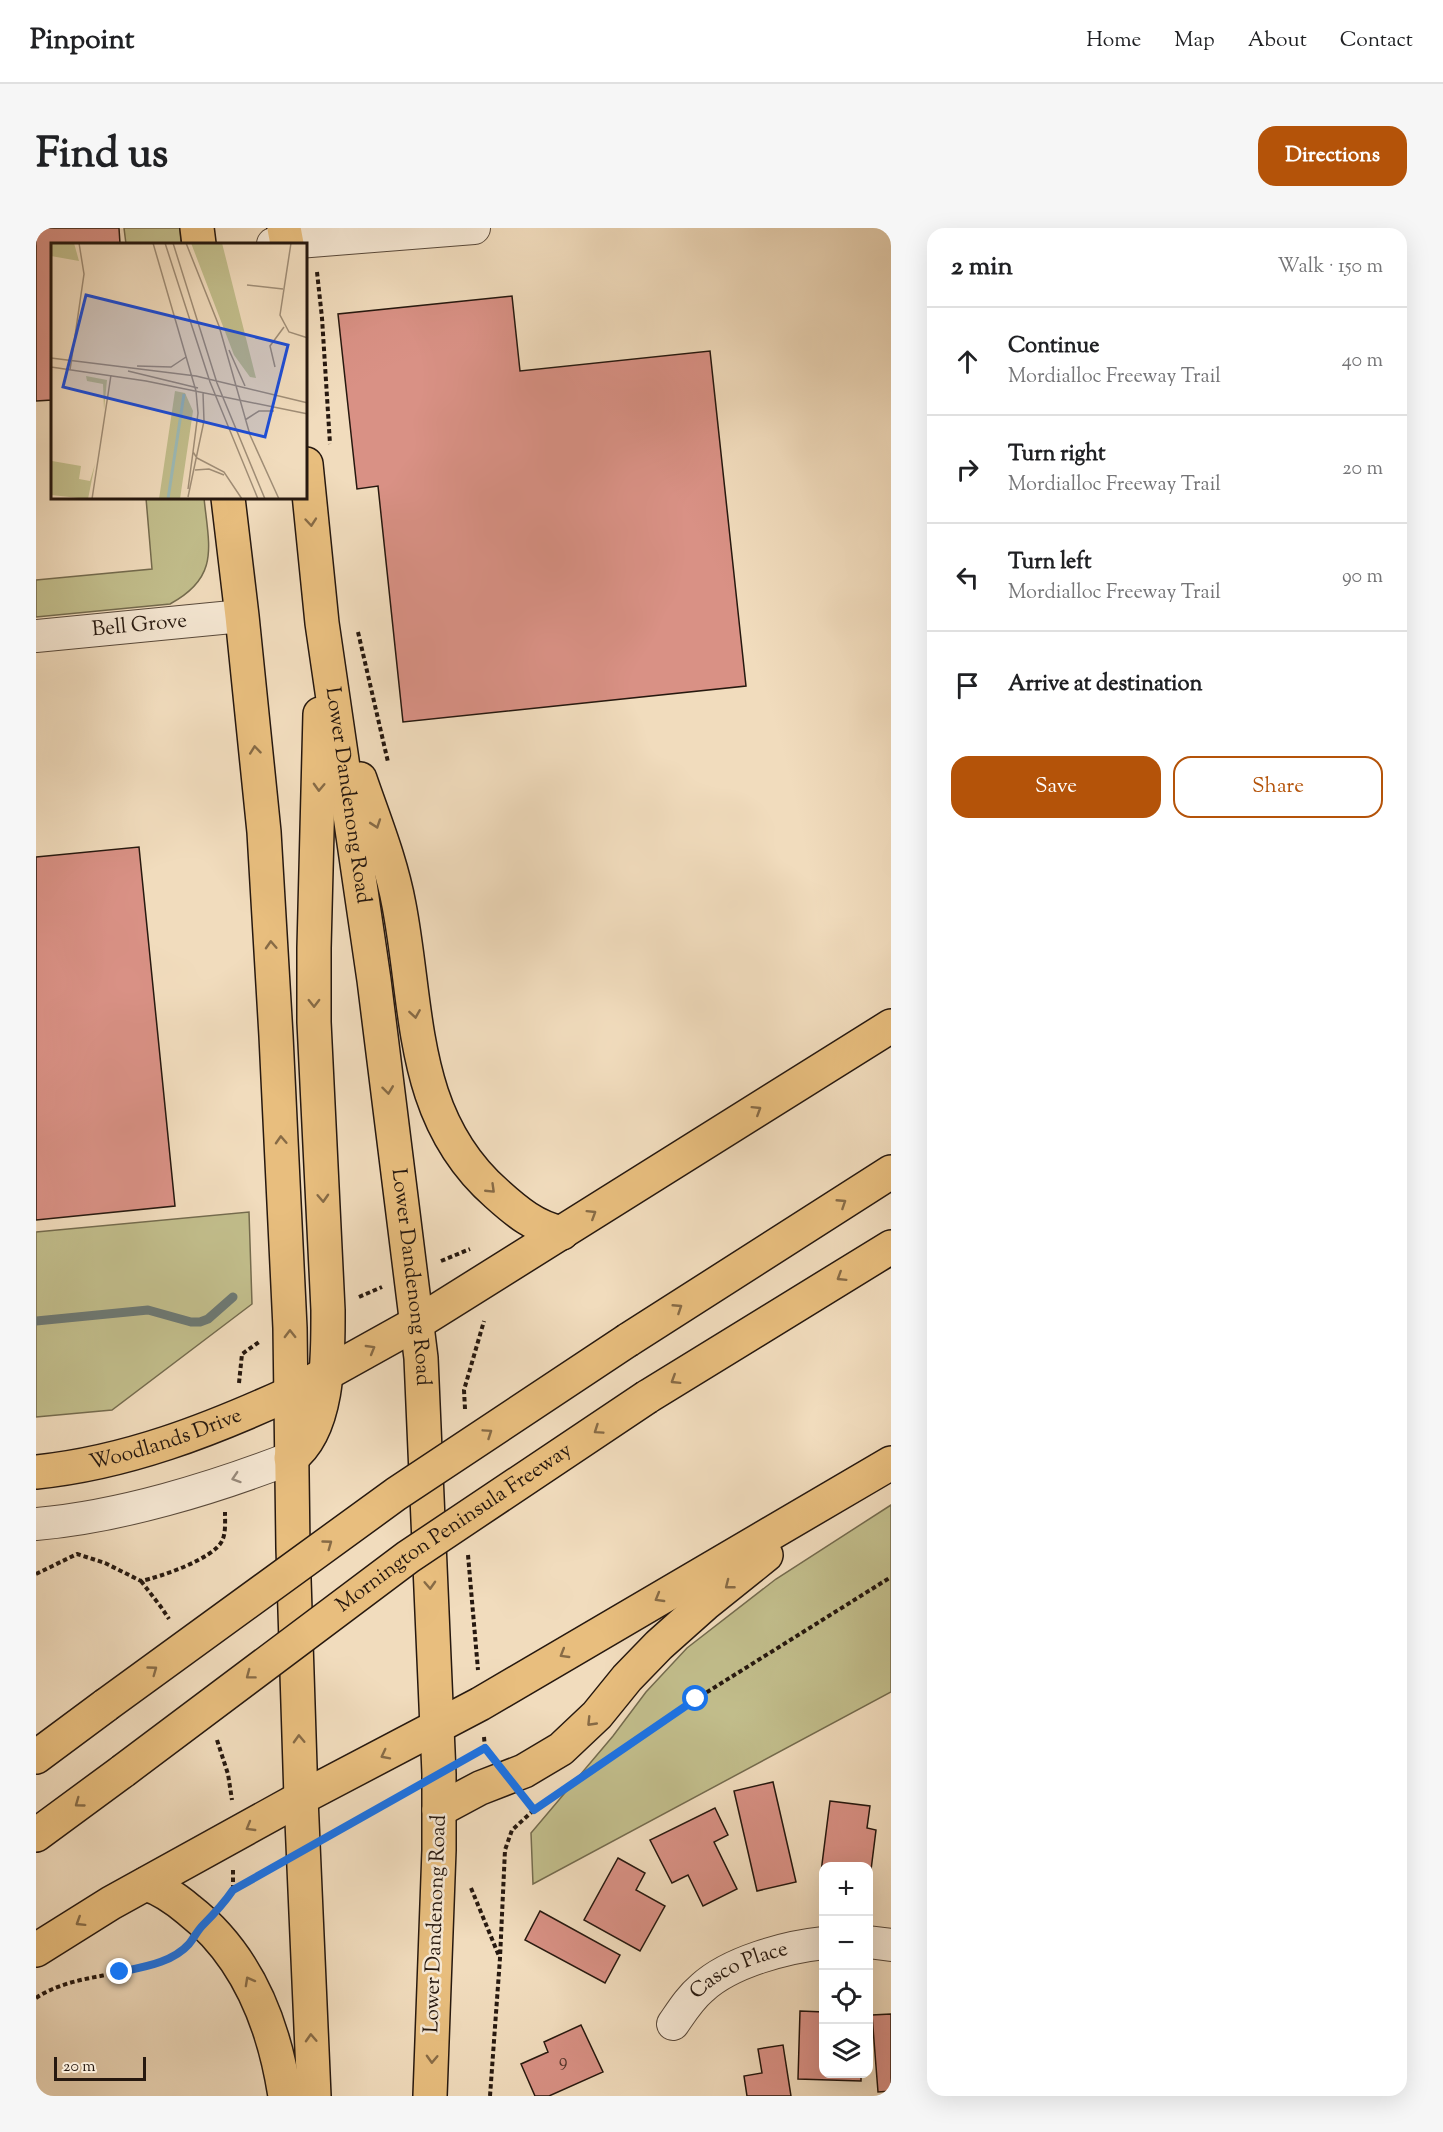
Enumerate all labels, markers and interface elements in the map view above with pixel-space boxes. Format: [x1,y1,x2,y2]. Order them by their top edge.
text: Pinpoint [30,21,134,61]
text: Home [1086,26,1141,56]
text: Map [1174,26,1215,56]
text: About [1248,26,1307,56]
text: Contact [1340,26,1413,56]
text: Find us [36,126,168,186]
button: Directions [1258,126,1407,186]
inset map [51,243,308,500]
text: 2 min [951,249,1013,286]
text: Walk · 150 m [1277,253,1383,282]
text: Continue [1008,331,1099,363]
icon: ahead [951,345,984,378]
text: 40 m [1342,347,1383,376]
text: Mordialloc Freeway Trail [1008,363,1221,392]
text: Turn right [1008,439,1105,471]
icon: right [951,453,984,486]
text: 20 m [1342,455,1383,484]
text: Mordialloc Freeway Trail [1008,471,1221,500]
one-way arrow [304,518,317,527]
text: Turn left [1008,547,1091,579]
icon: left [951,561,984,594]
text: 90 m [1342,563,1383,592]
text: Mordialloc Freeway Trail [1008,579,1221,608]
street label: Bell Grove [91,606,188,645]
icon: arrive [951,669,984,702]
text: Arrive at destination [1008,669,1203,701]
street label: Lower Dandenong Road [317,685,378,906]
one-way arrow [249,746,262,755]
button: Save [951,756,1161,818]
button: Share [1173,756,1383,818]
one-way arrow [312,782,325,791]
one-way arrow [368,818,381,829]
one-way arrow [264,940,277,949]
one-way arrow [308,998,320,1007]
one-way arrow [409,1010,421,1019]
one-way arrow [381,1086,393,1095]
one-way arrow [750,1106,761,1117]
one-way arrow [274,1135,287,1144]
street label: Lower Dandenong Road [383,1167,437,1387]
one-way arrow [484,1181,495,1192]
one-way arrow [316,1193,329,1202]
one-way arrow [836,1199,846,1211]
one-way arrow [585,1210,596,1221]
one-way arrow [837,1270,847,1282]
one-way arrow [672,1304,682,1316]
one-way arrow [284,1330,296,1339]
one-way arrow [365,1345,376,1356]
one-way arrow [671,1372,682,1383]
street label: Woodlands Drive [87,1401,247,1479]
one-way arrow [594,1423,605,1434]
one-way arrow [482,1429,493,1440]
street label: Mornington Peninsula Freeway [330,1436,579,1621]
one-way arrow [231,1471,242,1483]
one-way arrow [321,1540,332,1551]
one-way arrow [725,1578,736,1589]
one-way arrow [424,1580,437,1589]
one-way arrow [655,1591,665,1603]
one-way arrow [559,1647,570,1658]
one-way arrow [147,1667,158,1678]
one-way arrow [246,1668,257,1679]
route start [682,1685,708,1711]
one-way arrow [587,1715,598,1725]
one-way arrow [293,1735,305,1744]
one-way arrow [381,1747,392,1759]
one-way arrow [75,1796,86,1807]
street label: Lower Dandenong Road [417,1814,455,2034]
one-way arrow [246,1819,256,1831]
map controls [819,1862,873,2078]
button: + [819,1862,873,1916]
one-way arrow [76,1915,86,1927]
button: − [819,1916,873,1970]
street label: Casco Place [683,1935,791,2007]
route end [106,1958,132,1984]
button: locate [819,1970,873,2024]
one-way arrow [245,1977,256,1987]
button: layers [819,2024,873,2078]
one-way arrow [305,2033,318,2042]
house number: 9 [559,2049,568,2075]
scale bar [54,2054,146,2082]
one-way arrow [425,2055,438,2064]
text: 20 m [63,2056,96,2079]

